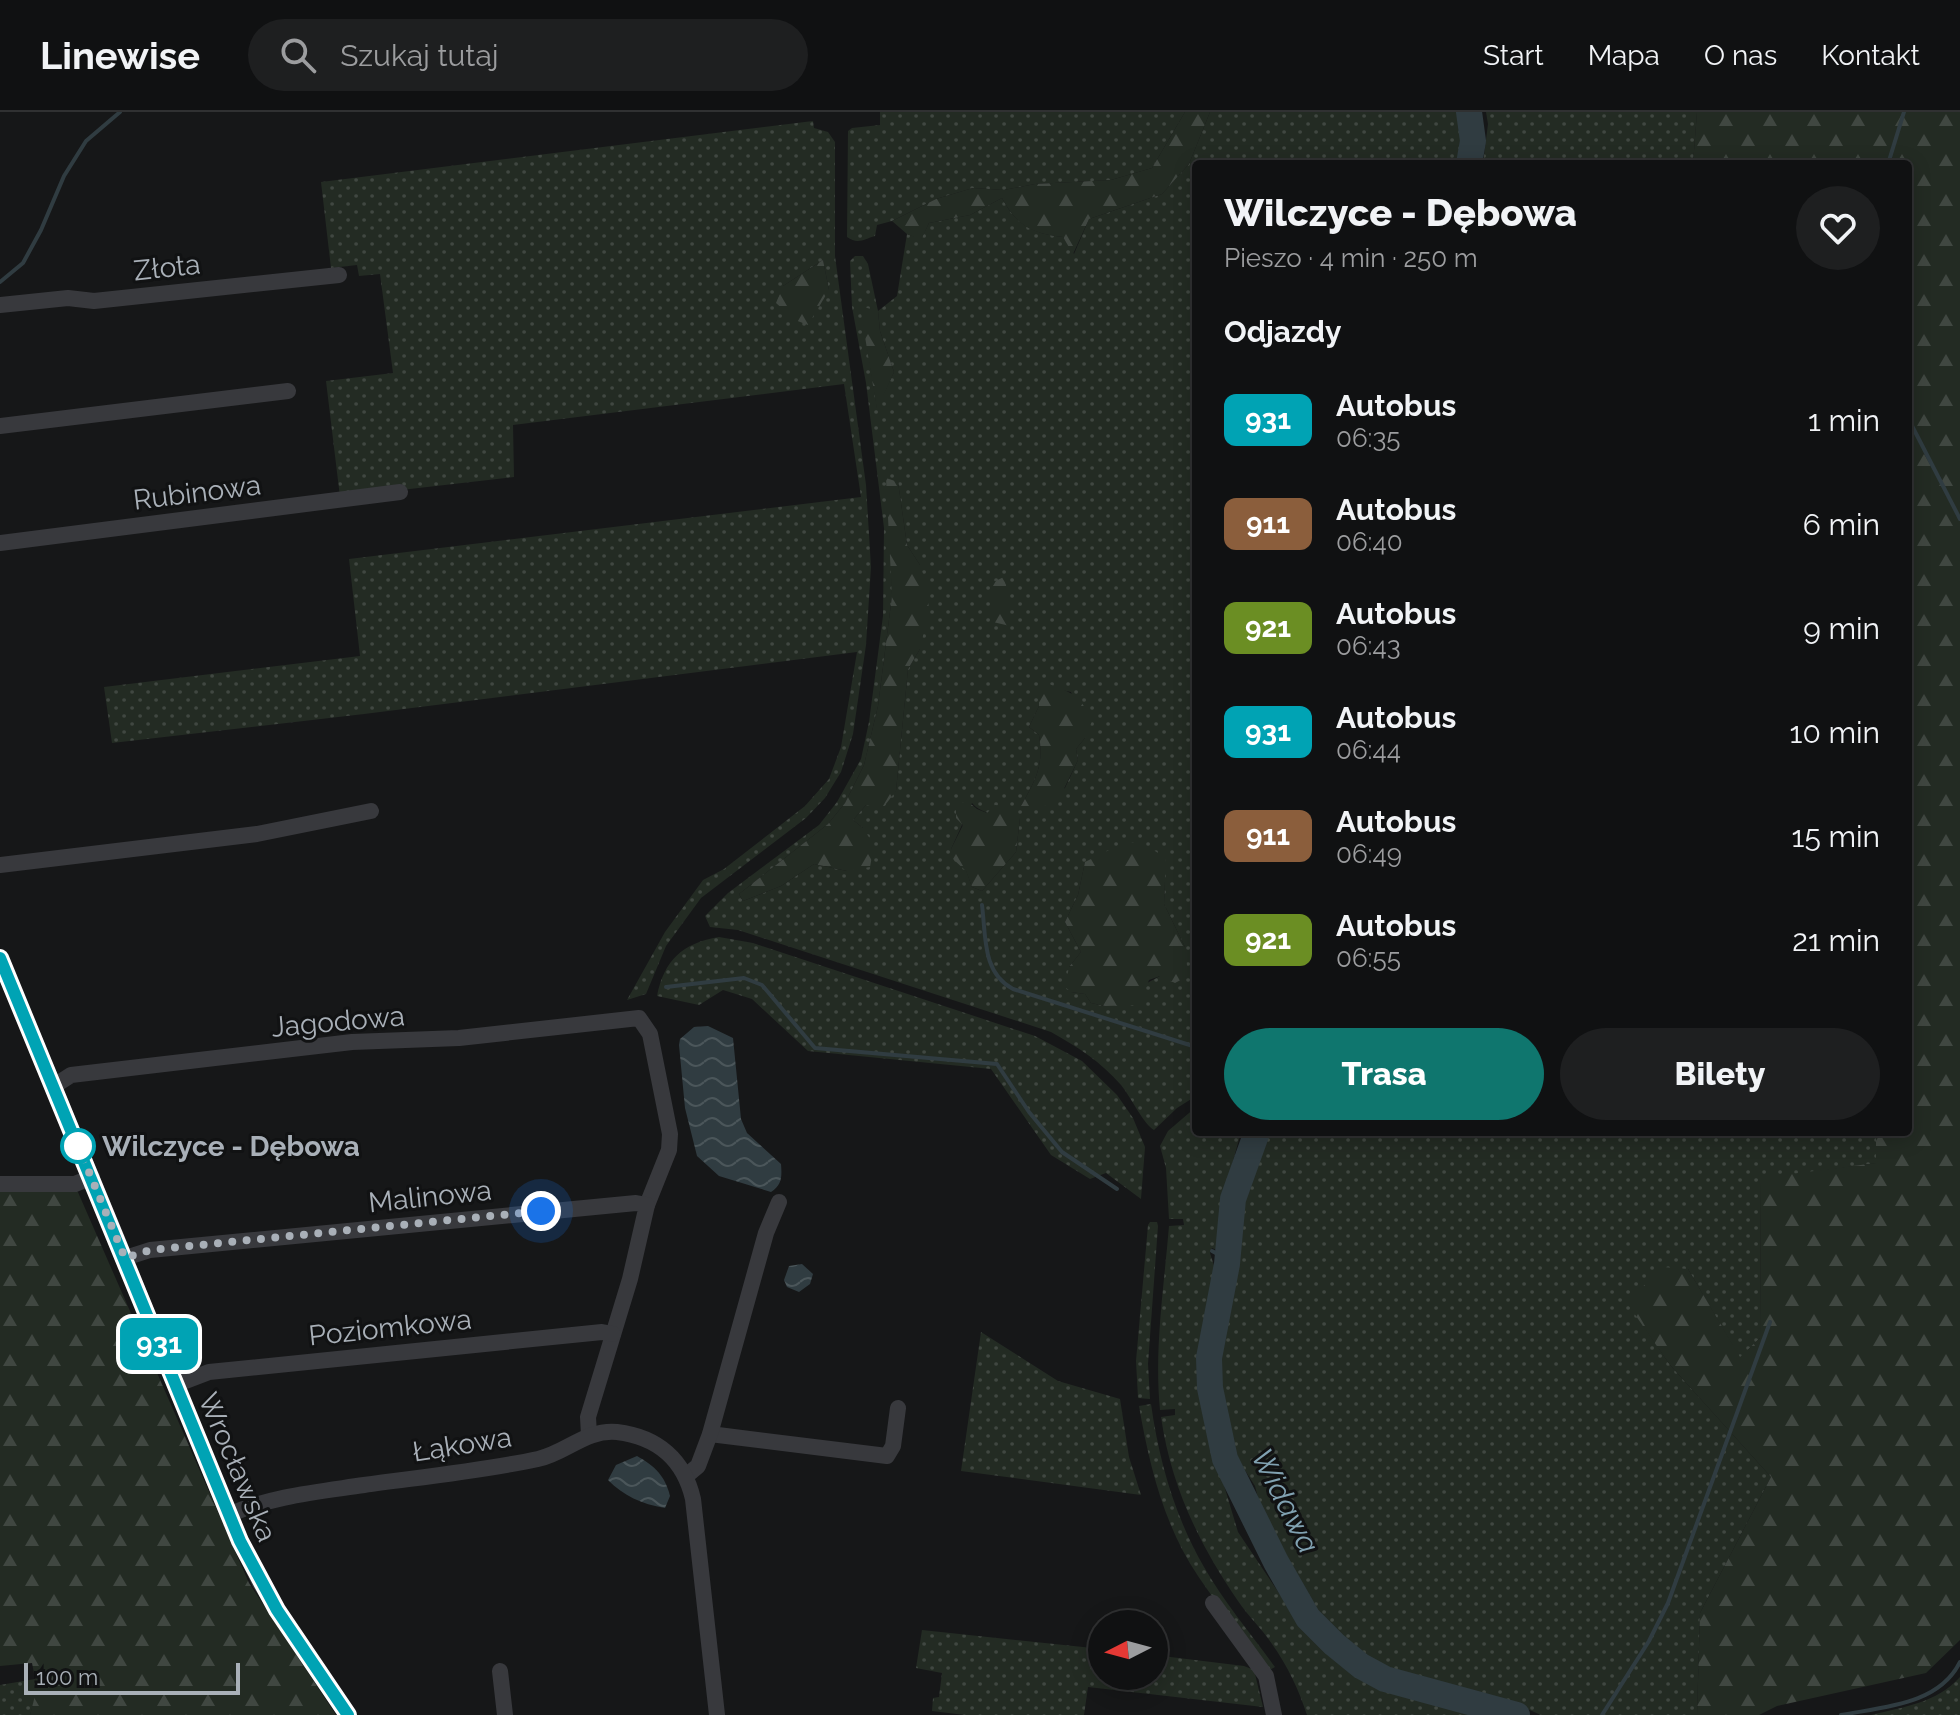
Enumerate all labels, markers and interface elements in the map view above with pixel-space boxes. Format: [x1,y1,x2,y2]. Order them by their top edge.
search box [248,19,808,91]
text: Linewise [40,33,200,78]
icon: search [276,33,320,77]
text: Szukaj tutaj [340,38,499,73]
text: Start [1483,39,1544,72]
text: Mapa [1588,39,1660,72]
text: O nas [1704,39,1777,72]
text: Kontakt [1821,39,1920,72]
button: heart [1796,186,1880,270]
text: Wilczyce - Dębowa [1224,190,1577,235]
text: Pieszo · 4 min · 250 m [1224,243,1478,273]
street label: Złota [132,248,202,287]
text: Odjazdy [1224,314,1341,349]
text: Autobus [1336,388,1456,423]
text: 931 [1245,403,1291,436]
text: 1 min [1808,403,1880,438]
text: 06:35 [1336,423,1401,453]
street label: Rubinowa [131,468,263,517]
text: Autobus [1336,492,1456,527]
text: 911 [1246,507,1290,540]
text: 6 min [1803,507,1880,542]
text: 06:40 [1336,527,1403,557]
text: Autobus [1336,596,1456,631]
text: 921 [1245,611,1291,644]
text: 9 min [1803,611,1880,646]
text: 06:43 [1336,631,1401,661]
text: Autobus [1336,700,1456,735]
text: 931 [1245,715,1291,748]
text: 10 min [1790,715,1880,750]
text: 06:44 [1336,735,1401,765]
text: Autobus [1336,804,1456,839]
text: 911 [1246,819,1290,852]
text: 15 min [1792,819,1880,854]
text: 06:49 [1336,839,1402,869]
text: Autobus [1336,908,1456,943]
text: 921 [1245,923,1291,956]
text: 21 min [1792,923,1880,958]
text: 06:55 [1336,943,1401,973]
street label: Jagodowa [270,999,406,1044]
button: Trasa [1224,1028,1544,1120]
button: Bilety [1560,1028,1880,1120]
marker: Wilczyce - Dębowa [61,1129,95,1163]
place label: Wilczyce - Dębowa [102,1130,360,1163]
street label: Malinowa [367,1174,493,1219]
your location [521,1191,561,1231]
street label: Poziomkowa [307,1303,473,1352]
line badge: 931 [113,1318,205,1370]
text: 931 [136,1327,182,1360]
street label: Wrocławska [191,1388,284,1547]
street label: Łąkowa [410,1420,514,1469]
water label: Widawa [1244,1443,1327,1559]
north arrow [1088,1610,1168,1690]
map controls [1088,1610,1168,1690]
scale bar [24,1659,240,1695]
text: 100 m [36,1664,98,1690]

